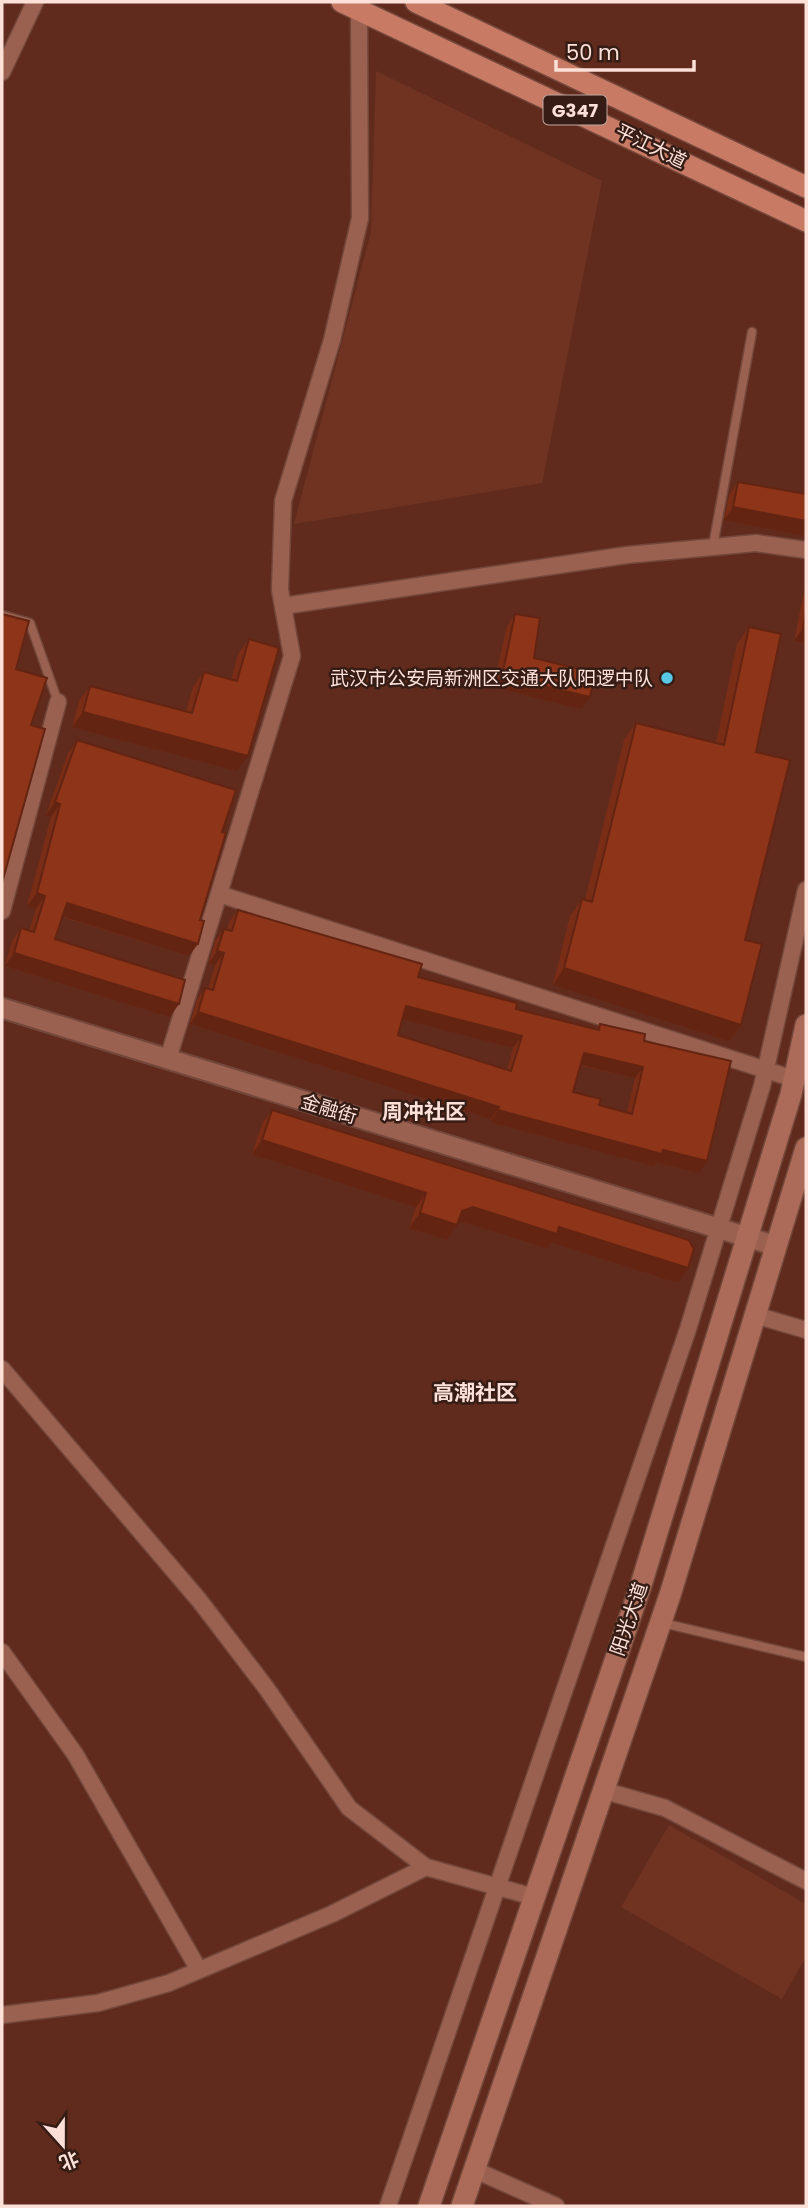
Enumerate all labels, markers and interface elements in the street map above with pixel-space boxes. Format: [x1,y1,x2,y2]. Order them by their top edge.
scale bar [556,28,694,72]
text: 50 m [566,38,620,67]
road number: G347 [544,96,606,124]
street label: 平江大道 [611,117,691,175]
place label: 武汉市公安局新洲区交通大队阳逻中队 [330,665,653,692]
marker: 武汉市公安局新洲区交通大队阳逻中队 [659,670,675,686]
street label: 金融街 [298,1088,360,1130]
district label: 周冲社区 [382,1097,466,1126]
district label: 高潮社区 [433,1378,517,1407]
street label: 阳光大道 [604,1579,654,1659]
north arrow [28,2110,98,2180]
text: 北 [55,2144,83,2176]

